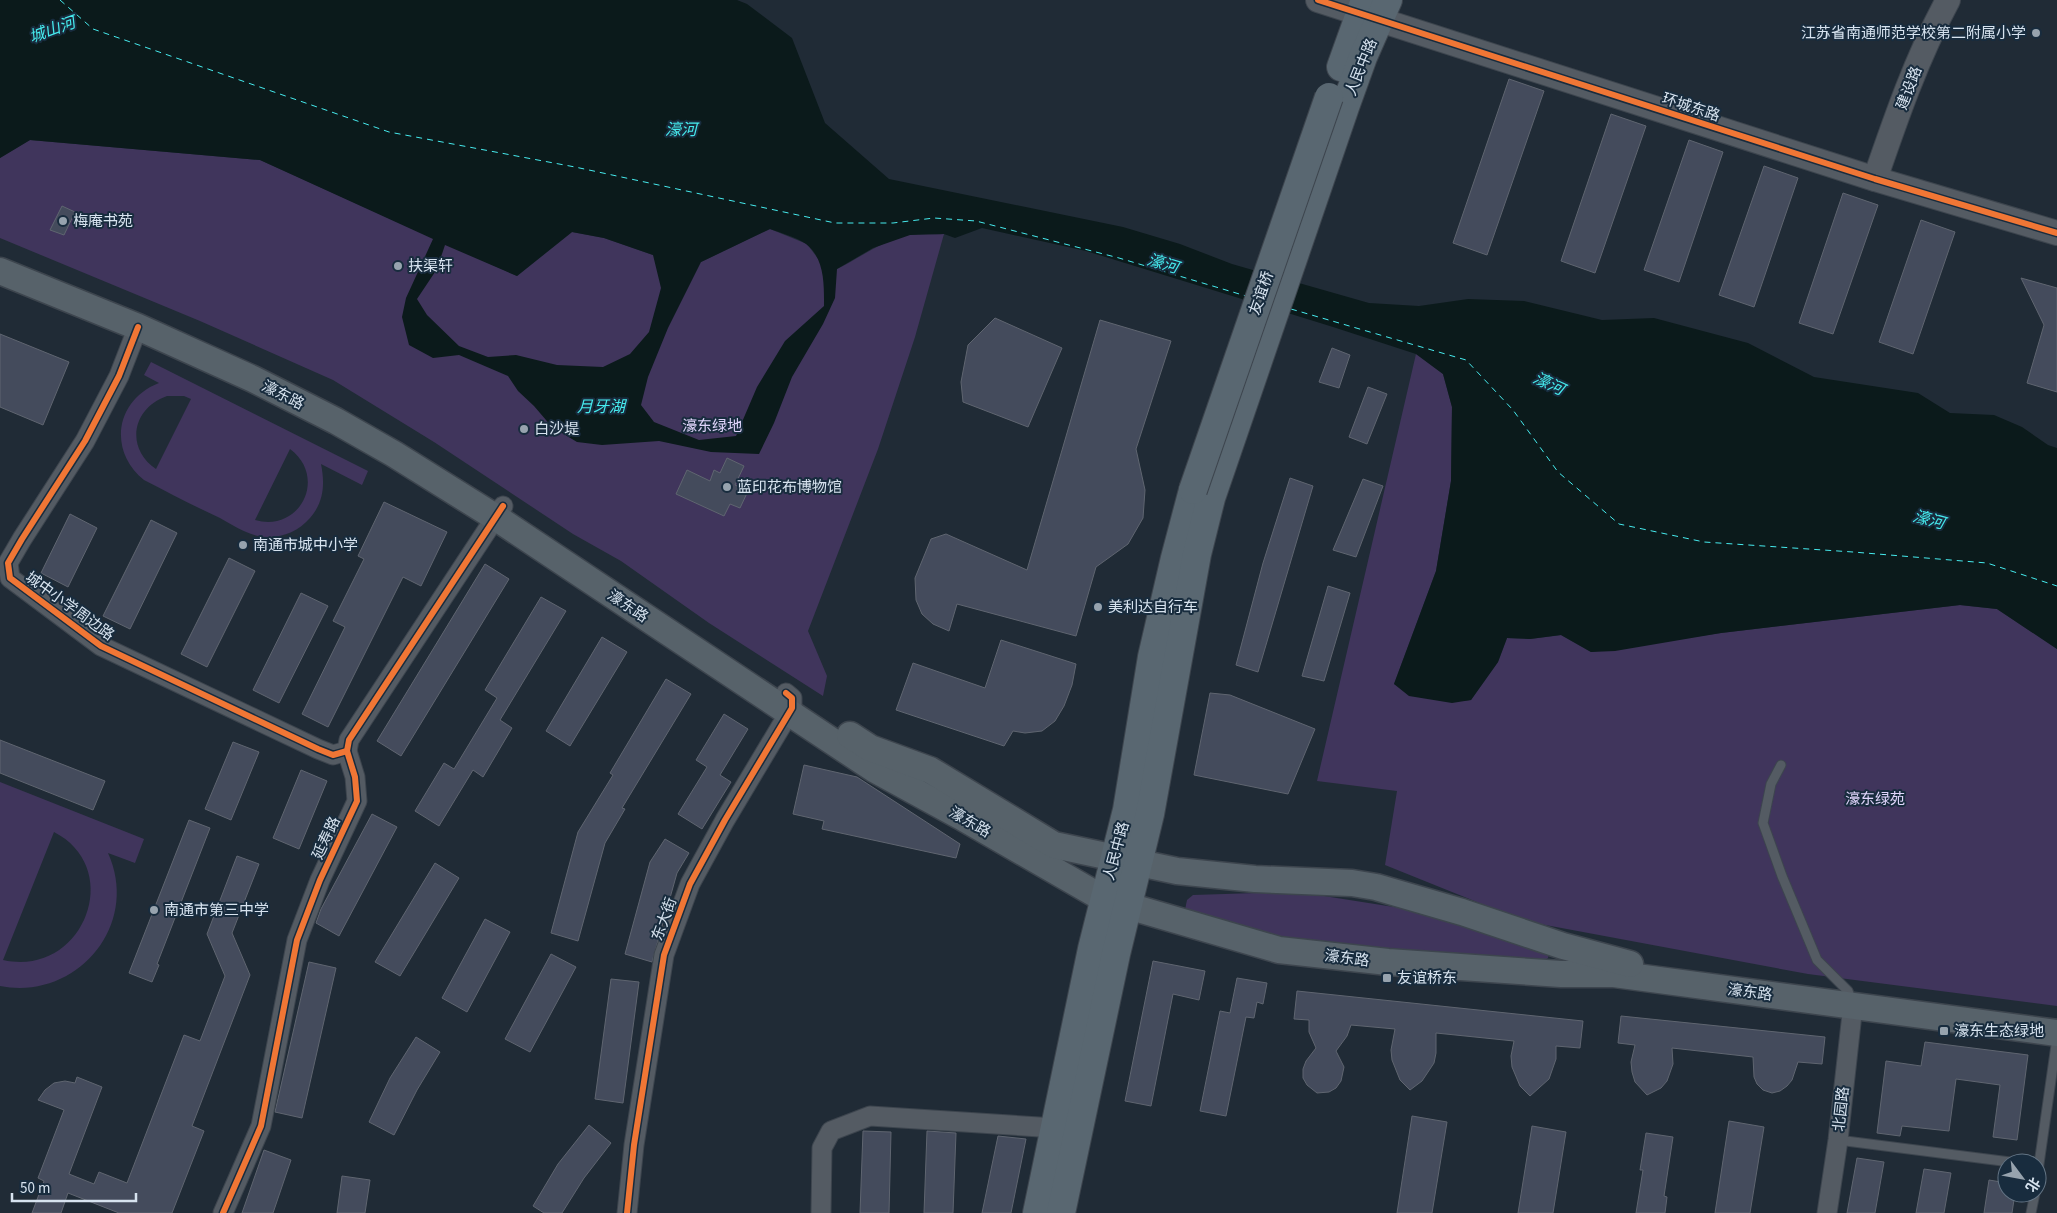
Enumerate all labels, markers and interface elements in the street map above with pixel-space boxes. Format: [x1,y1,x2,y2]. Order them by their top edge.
water label: 城山河 [26,10,81,48]
place label: 江苏省南通师范学校第二附属小学 [1801,23,2026,44]
marker: 江苏省南通师范学校第二附属小学 [2030,27,2042,39]
street label: 人民中路 [1340,35,1382,99]
street label: 建设路 [1892,63,1927,113]
street label: 环城东路 [1659,88,1723,127]
water label: 濠河 [665,119,700,141]
place label: 梅庵书苑 [73,211,133,232]
marker: 梅庵书苑 [57,215,69,227]
water label: 濠河 [1144,249,1184,280]
place label: 扶渠轩 [408,256,453,277]
marker: 扶渠轩 [392,260,404,272]
street label: 友谊桥 [1244,268,1279,318]
water label: 濠河 [1529,367,1570,402]
street label: 濠东路 [258,376,308,415]
water label: 月牙湖 [577,396,628,418]
park label: 濠东绿地 [682,416,742,437]
place label: 白沙堤 [534,419,579,440]
marker: 白沙堤 [518,423,530,435]
place label: 蓝印花布博物馆 [737,477,842,498]
marker: 蓝印花布博物馆 [721,481,733,493]
water label: 濠河 [1910,505,1950,536]
place label: 南通市城中小学 [253,535,358,556]
marker: 南通市城中小学 [237,539,249,551]
street label: 城中小学周边路 [21,567,118,646]
street label: 濠东路 [603,585,652,628]
place label: 美利达自行车 [1108,597,1198,618]
marker: 美利达自行车 [1092,601,1104,613]
park label: 濠东绿苑 [1845,789,1905,810]
street label: 濠东路 [945,802,994,843]
street label: 延寿路 [307,813,345,863]
street label: 人民中路 [1099,819,1134,883]
street label: 东大街 [647,894,682,944]
place label: 南通市第三中学 [164,900,269,921]
marker: 南通市第三中学 [148,904,160,916]
street label: 濠东路 [1323,945,1371,972]
place label: 友谊桥东 [1397,968,1457,989]
marker: 友谊桥东 [1381,972,1393,984]
street label: 濠东路 [1726,979,1774,1006]
place label: 濠东生态绿地 [1954,1021,2044,1042]
marker: 濠东生态绿地 [1938,1025,1950,1037]
street label: 北园路 [1829,1086,1854,1133]
north arrow [1997,1153,2047,1203]
scale bar [12,1170,136,1202]
text: 北 [2020,1173,2044,1196]
text: 50 m [20,1178,50,1199]

